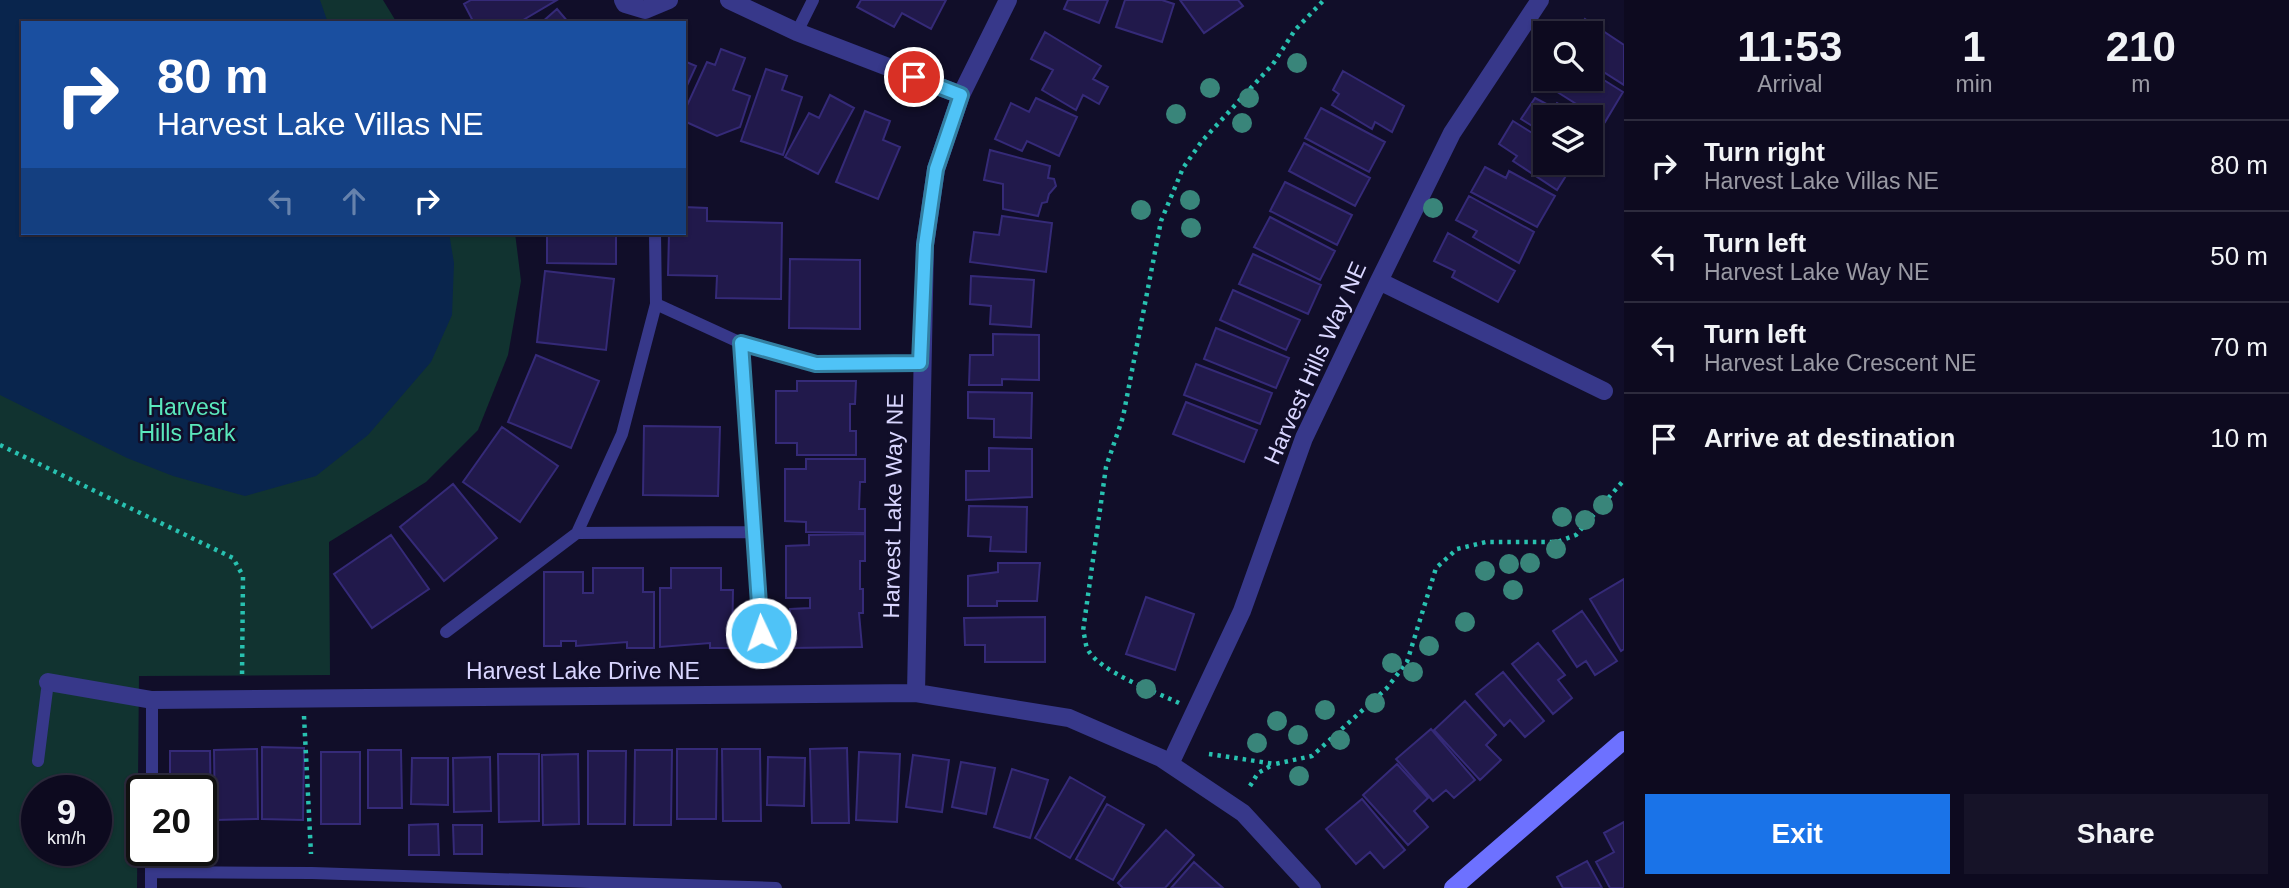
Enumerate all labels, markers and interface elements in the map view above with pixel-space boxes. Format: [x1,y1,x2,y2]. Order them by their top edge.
map controls [1533,21,1603,175]
button: search [1533,21,1603,91]
text: 11:53 [1737,23,1842,70]
text: 1 [1962,23,1986,70]
text: 210 [2106,23,2176,70]
pin [884,47,944,107]
icon: right [42,49,133,140]
text: 80 m [157,49,269,103]
icon: arrive [895,58,933,96]
text: Arrival [1757,71,1822,97]
text: min [1955,71,1993,97]
text: m [2131,71,2150,97]
button: layers [1533,105,1603,175]
text: Harvest Lake Villas NE [157,106,484,142]
text: Turn right [1704,137,1825,167]
icon: right [1645,147,1683,185]
text: 80 m [2210,150,2268,180]
text: Harvest Lake Villas NE [1704,168,1939,194]
icon: left [262,182,300,220]
icon: ahead [335,182,373,220]
icon: right [408,182,446,220]
text: Turn left [1704,228,1806,258]
icon: left [1645,238,1683,276]
text: 50 m [2210,241,2268,271]
street label: Harvest Hills Way NE [1259,258,1371,468]
text: Harvest Lake Way NE [1704,259,1929,285]
text: Turn left [1704,319,1806,349]
icon: left [1645,329,1683,367]
text: 70 m [2210,332,2268,362]
text: Harvest Lake Crescent NE [1704,350,1976,376]
street label: Harvest Lake Way NE [878,393,908,619]
park label: Harvest Hills Park [138,394,236,446]
icon: arrive [1645,420,1683,458]
text: Arrive at destination [1704,423,1955,453]
text: 10 m [2210,423,2268,453]
position arrow [724,596,798,670]
street label: Harvest Lake Drive NE [466,658,700,684]
speed limit sign: 20 [126,775,217,866]
text: 9 [57,792,76,831]
button: Exit [1645,794,1950,874]
button: Share [1964,794,2268,874]
text: km/h [47,828,86,848]

